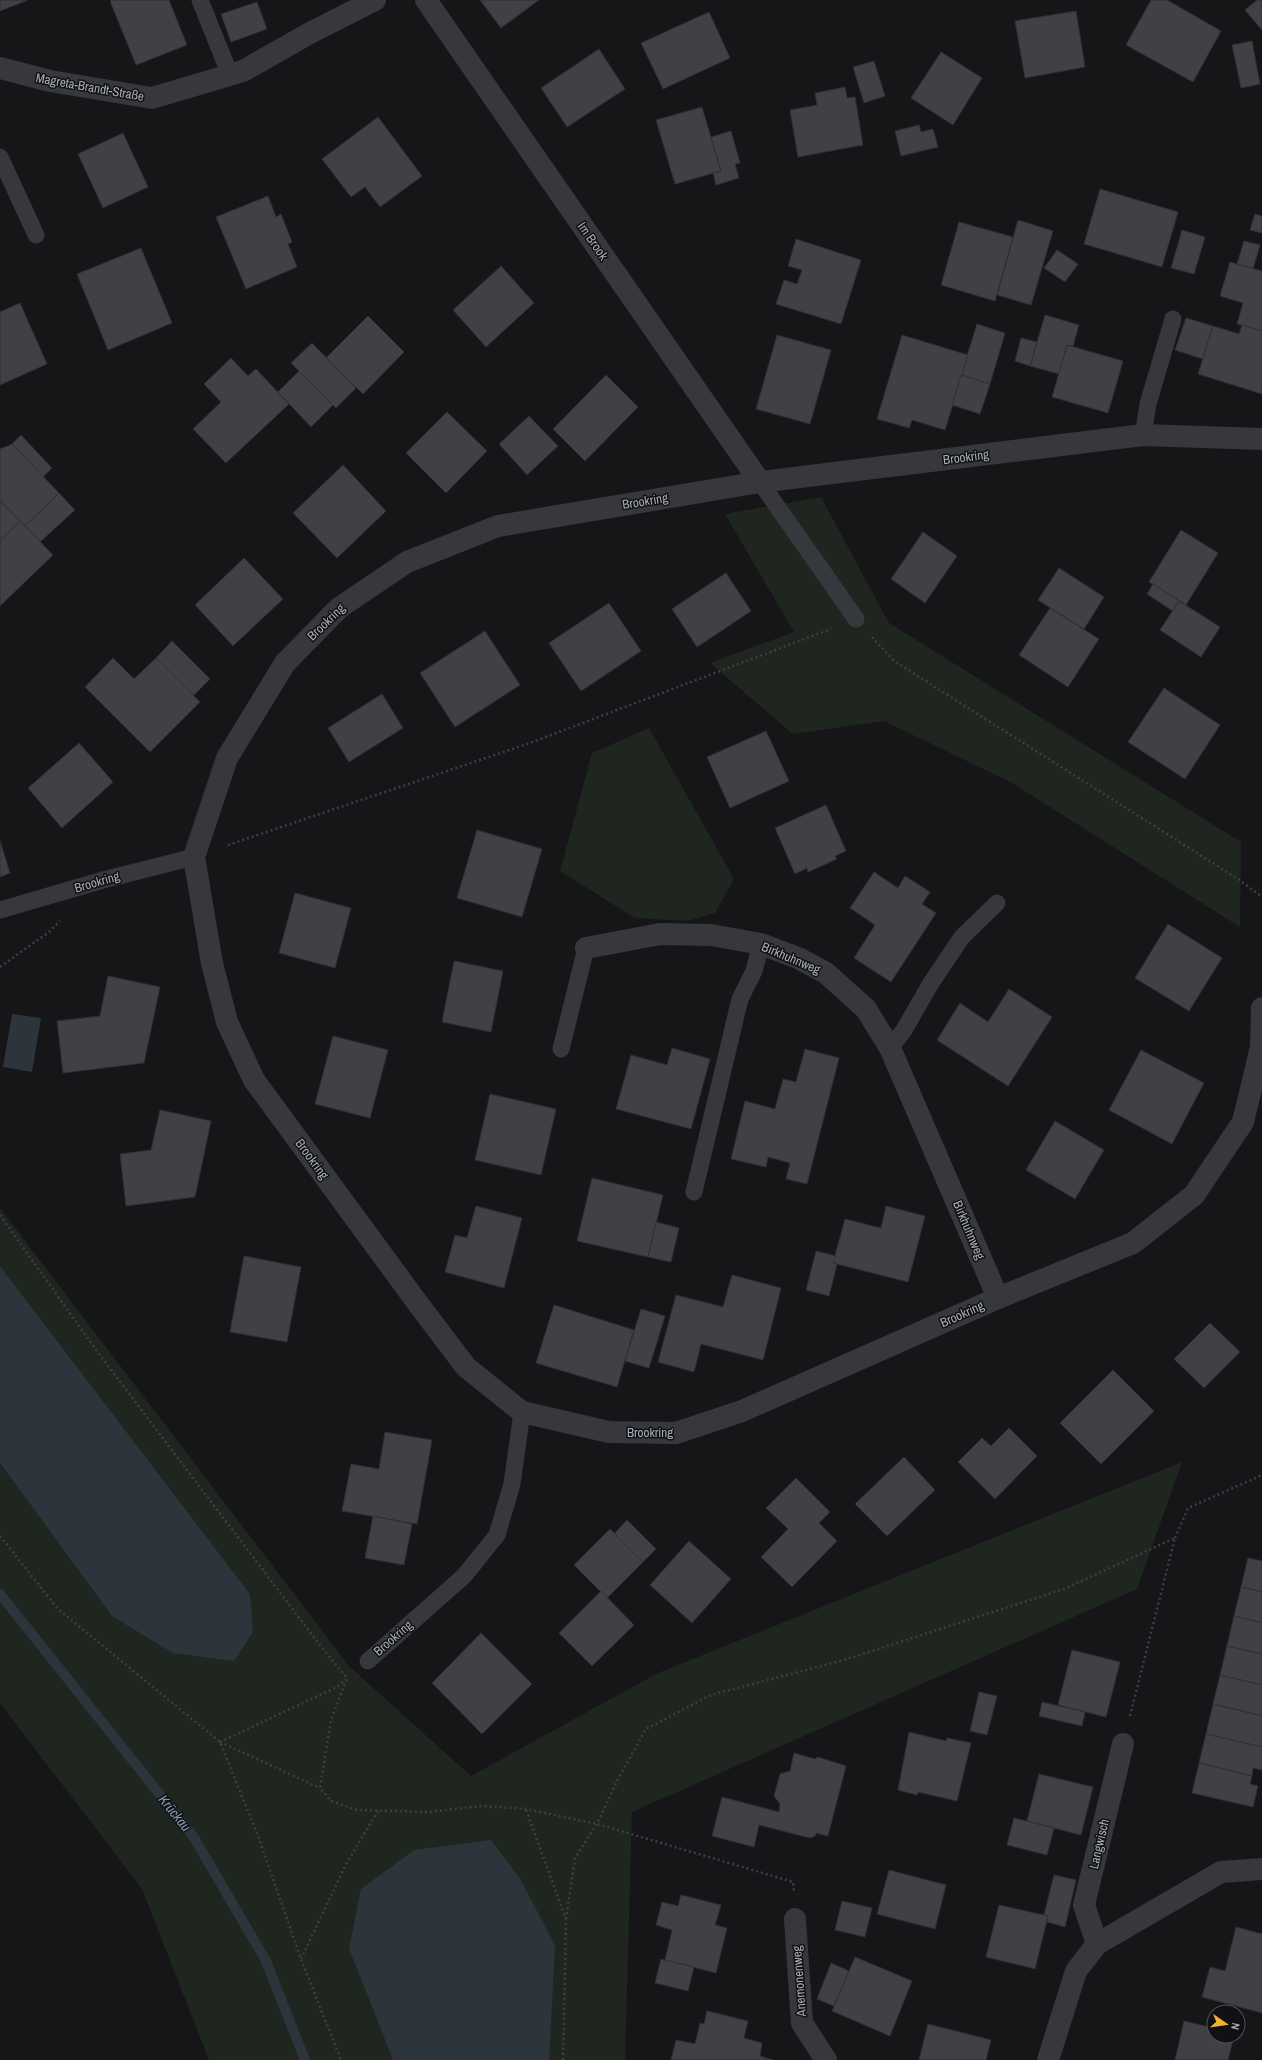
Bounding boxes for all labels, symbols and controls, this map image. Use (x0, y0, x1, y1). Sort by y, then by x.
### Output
street label: Magreta-Brandt-Straße (35, 69, 146, 105)
street label: Im Brook (574, 219, 613, 264)
street label: Brookring (942, 446, 990, 468)
street label: Brookring (621, 489, 669, 513)
street label: Brookring (303, 600, 349, 644)
street label: Brookring (72, 867, 122, 897)
street label: Birkhuhnweg (759, 938, 823, 978)
street label: Brookring (292, 1135, 333, 1183)
street label: Birkhuhnweg (949, 1198, 989, 1262)
street label: Brookring (937, 1297, 987, 1331)
street label: Brookring (627, 1424, 673, 1441)
street label: Brookring (370, 1616, 416, 1660)
water label: Krückau (155, 1791, 196, 1836)
street label: Langwisch (1085, 1817, 1113, 1871)
street label: Anemonenweg (788, 1945, 810, 2018)
north arrow (1206, 2004, 1246, 2044)
text: N (1228, 2022, 1243, 2031)

